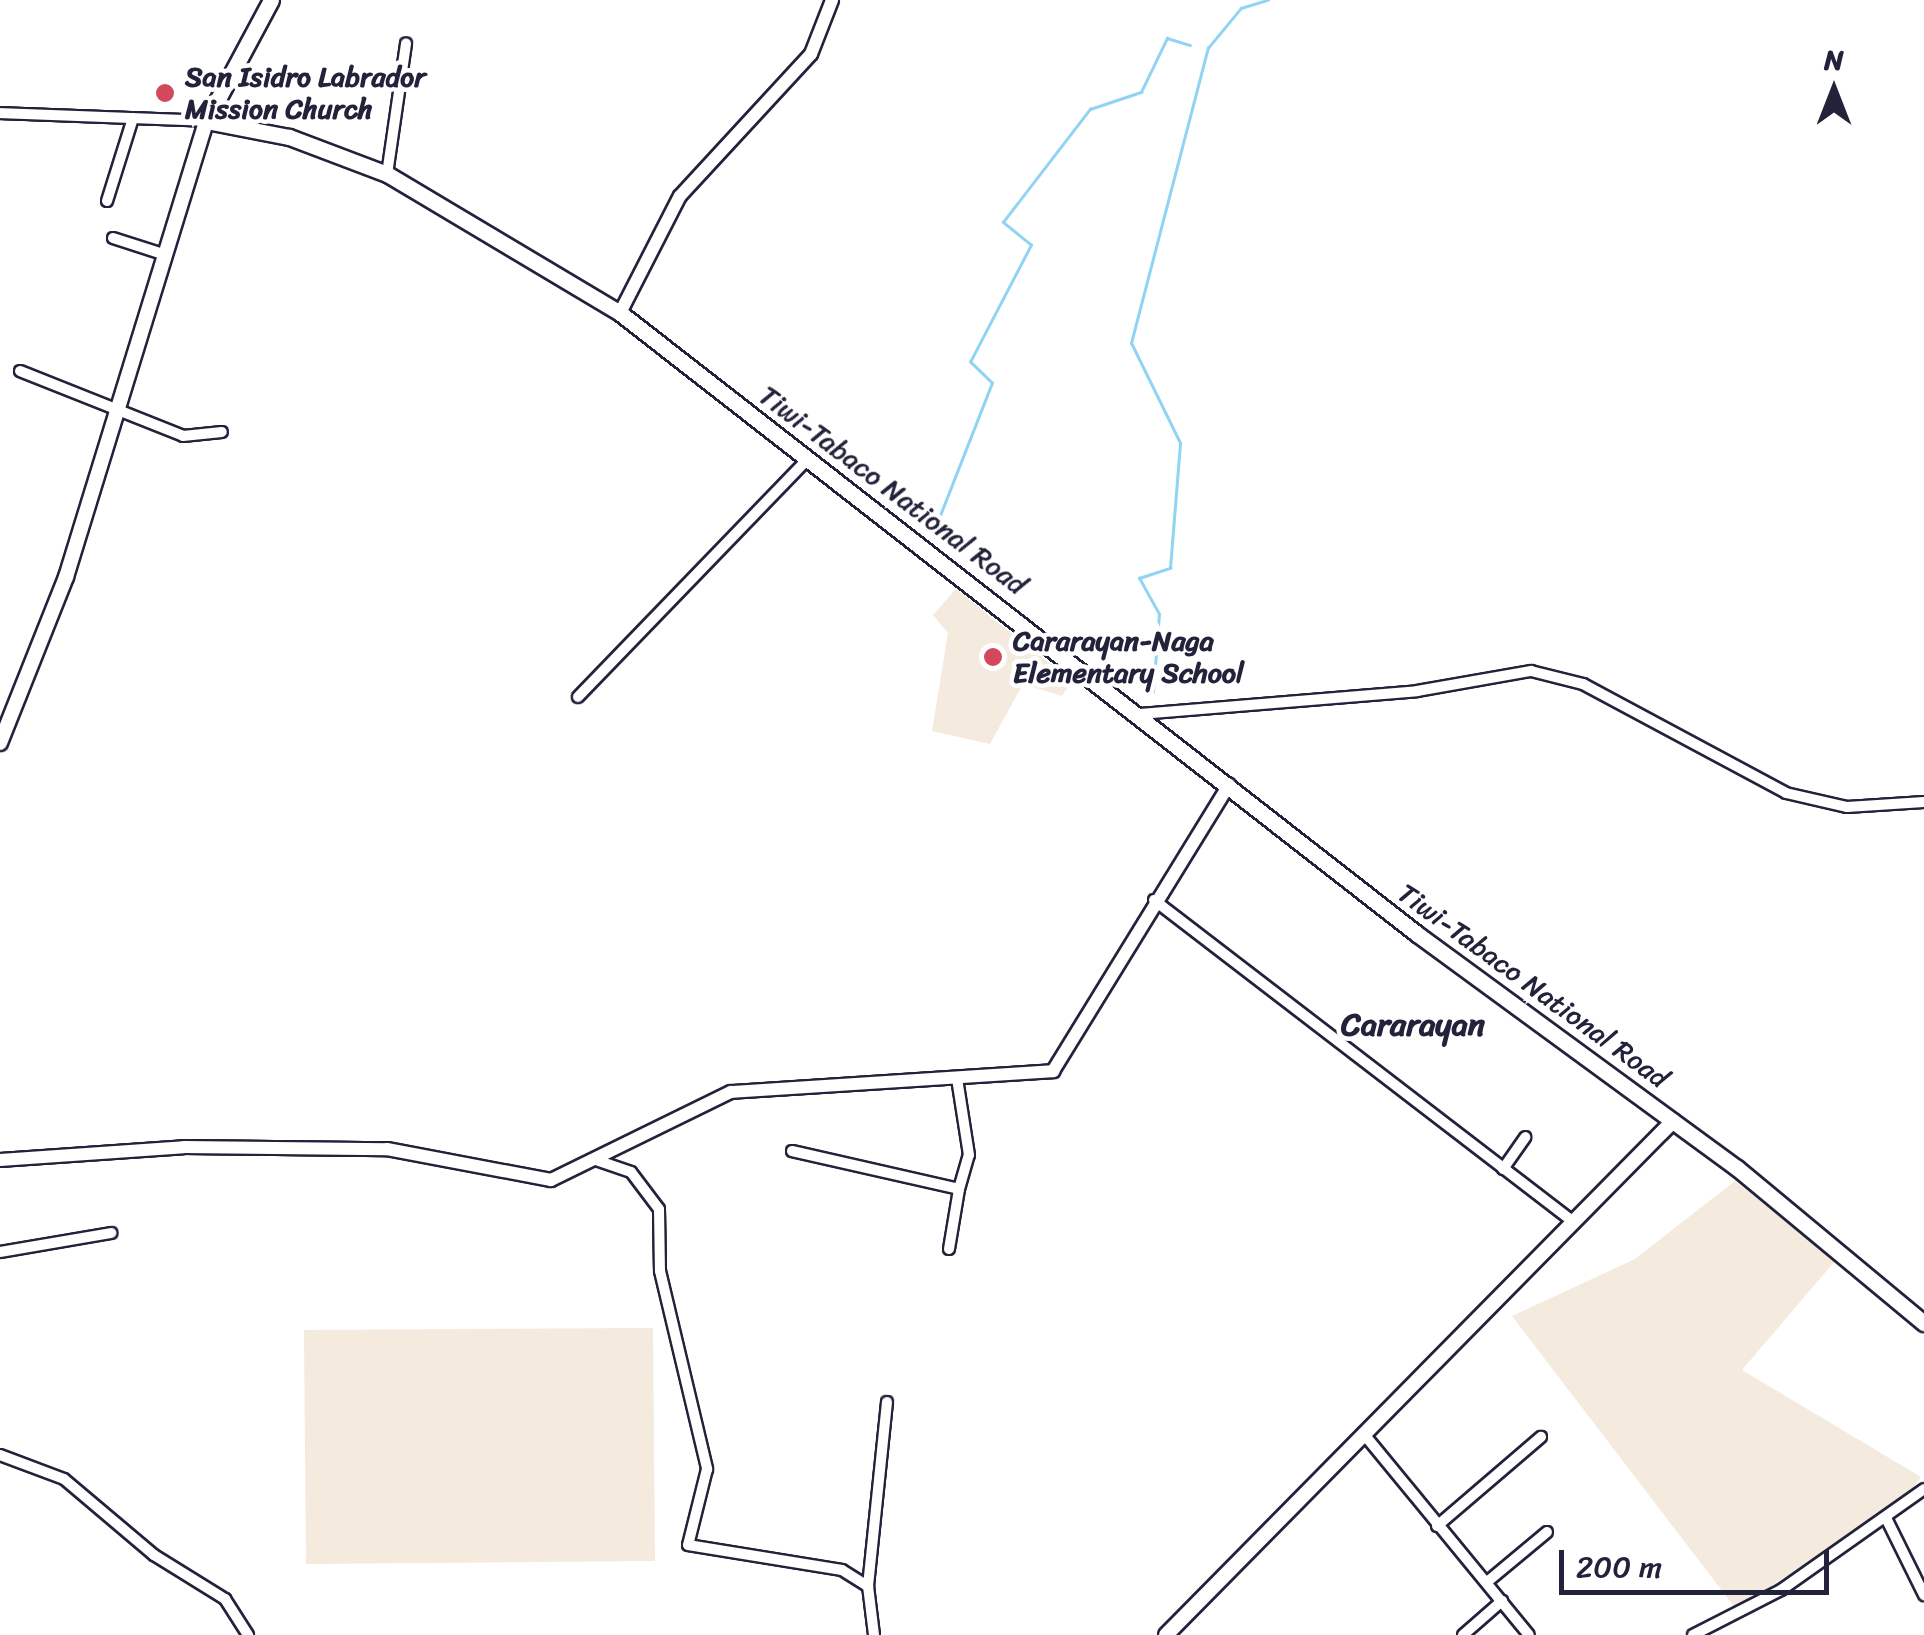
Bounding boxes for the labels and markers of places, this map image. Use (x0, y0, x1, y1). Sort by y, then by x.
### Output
place label: San Isidro Labrador Mission Church (185, 60, 426, 126)
marker: San Isidro Labrador Mission Church (154, 82, 176, 104)
place label: Cararayan-Naga Elementary School (1013, 624, 1244, 690)
marker: Cararayan-Naga Elementary School (982, 646, 1004, 668)

